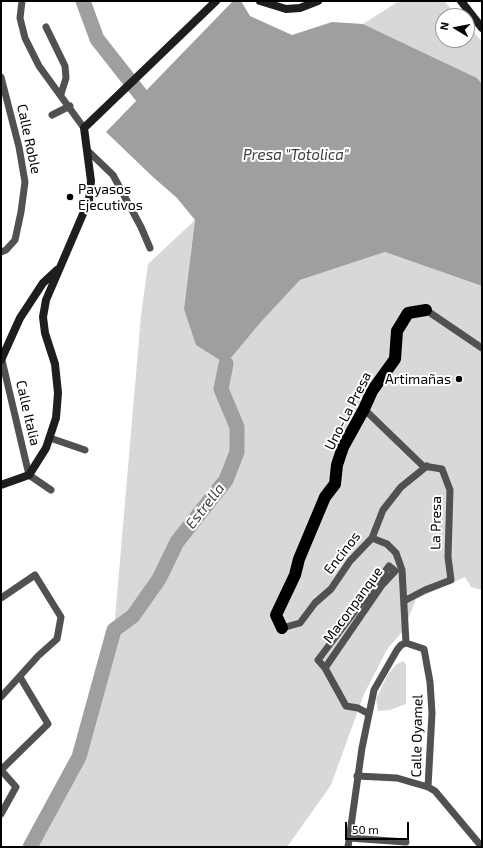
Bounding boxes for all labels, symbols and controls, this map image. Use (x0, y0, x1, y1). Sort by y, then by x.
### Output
north arrow (435, 8, 475, 48)
text: N (437, 21, 451, 31)
street label: Calle Roble (13, 103, 45, 175)
water label: Presa "Totolica" (243, 146, 349, 164)
place label: Payasos Ejecutivos (78, 181, 143, 214)
marker: Payasos Ejecutivos (65, 192, 75, 202)
street label: Uno-La Presa (321, 369, 375, 453)
place label: Artimañas (385, 371, 451, 387)
marker: Artimañas (454, 374, 464, 384)
street label: Calle Italia (12, 379, 44, 447)
water label: Estrella (182, 480, 228, 532)
street label: La Presa (427, 496, 445, 550)
street label: Encinos (320, 528, 364, 578)
street label: Maconpanque (320, 564, 386, 646)
street label: Calle Oyamel (408, 694, 426, 778)
scale bar (347, 814, 411, 840)
text: 50 m (352, 822, 379, 836)

